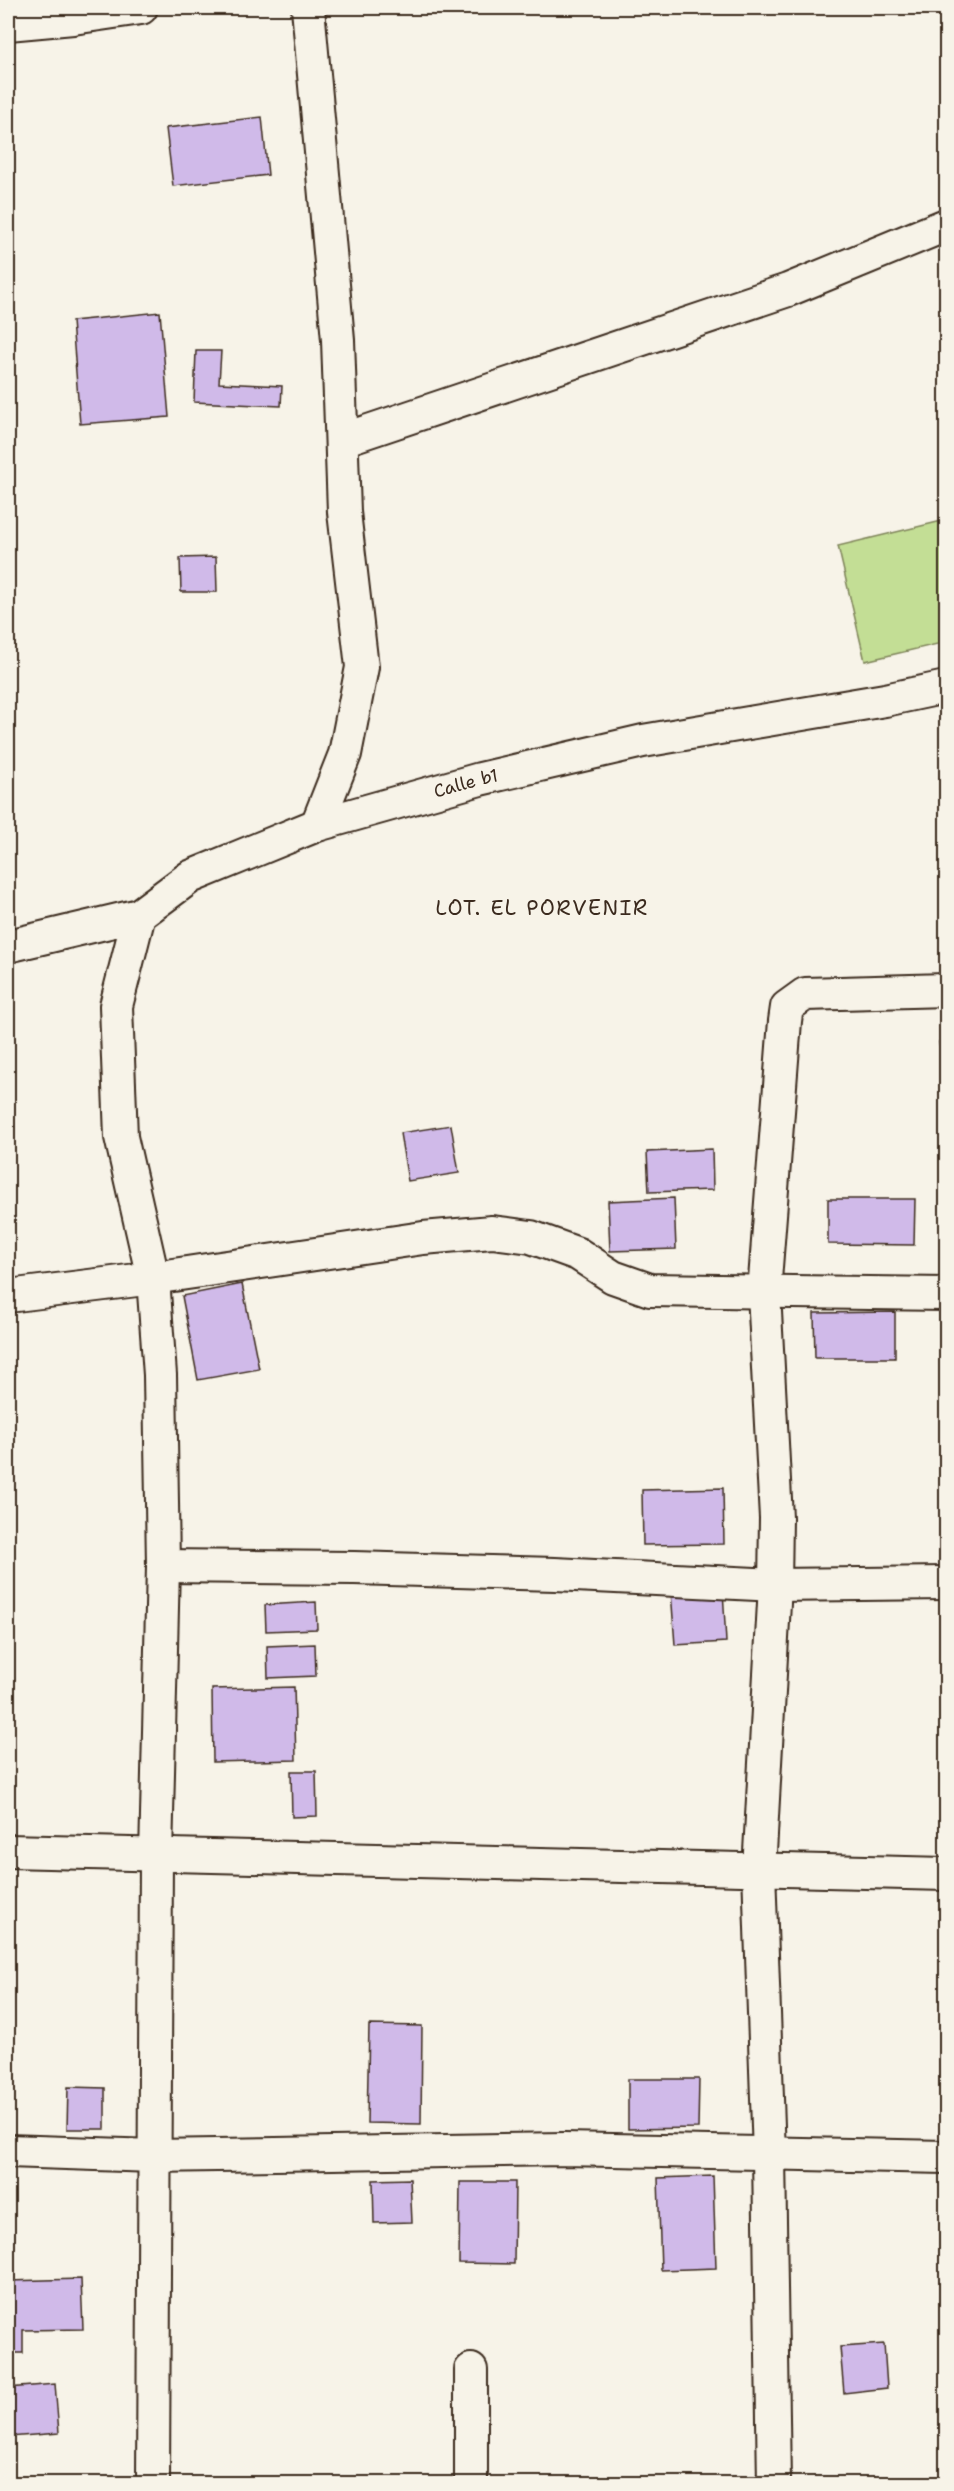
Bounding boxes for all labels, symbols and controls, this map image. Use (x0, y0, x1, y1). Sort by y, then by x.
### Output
street label: Calle b1 (431, 763, 500, 804)
district label: LOT. EL PORVENIR (435, 894, 649, 922)

